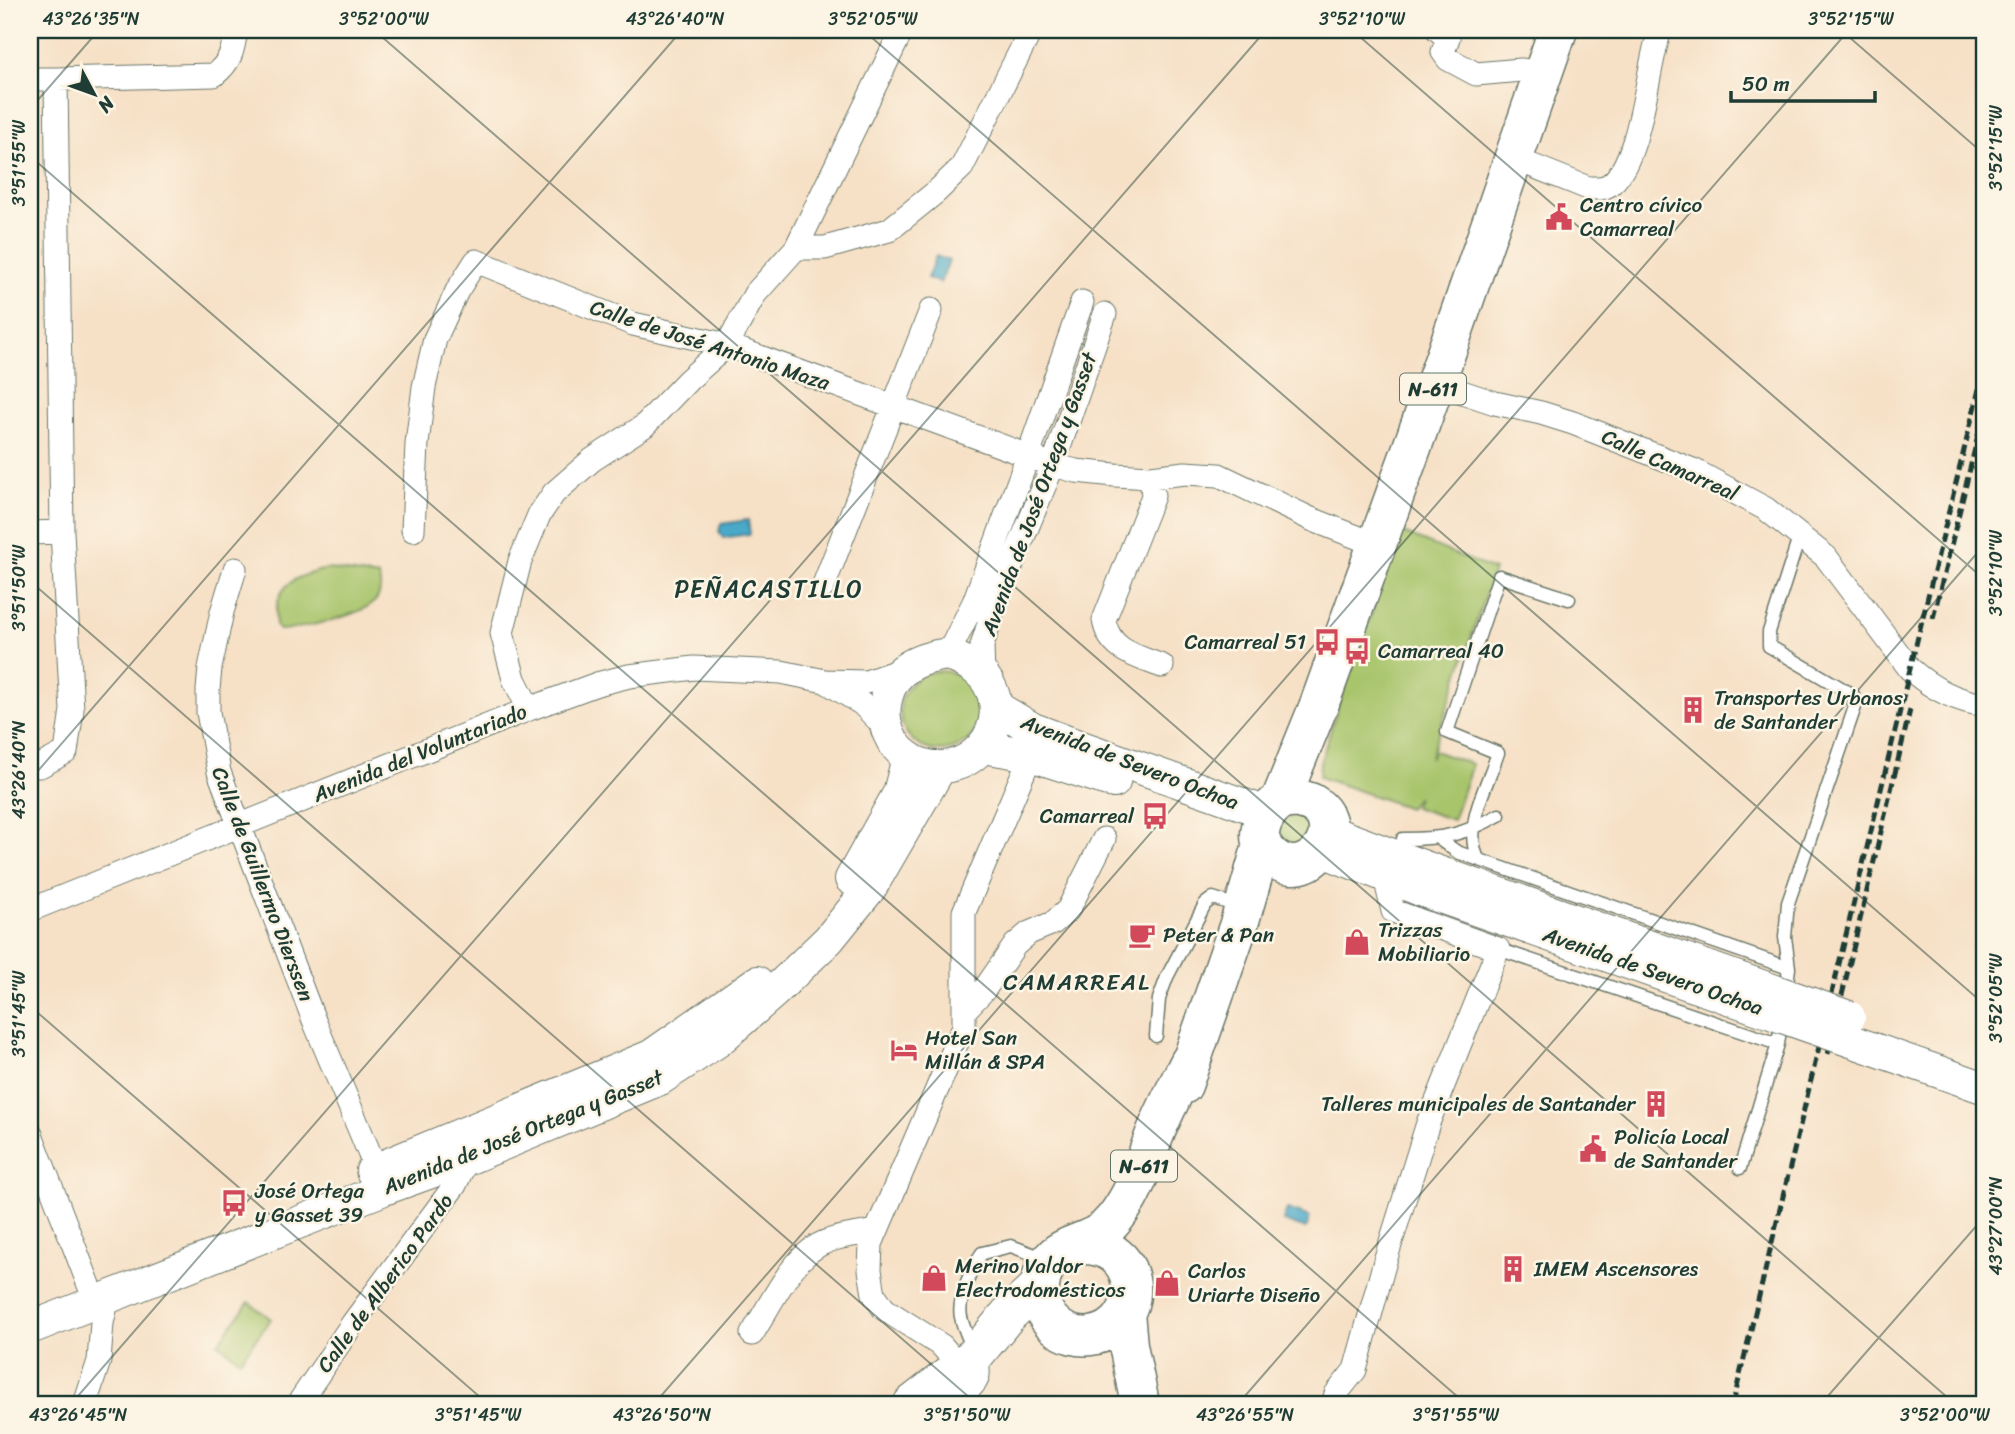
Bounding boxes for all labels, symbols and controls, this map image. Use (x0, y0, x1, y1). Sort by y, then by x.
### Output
text: 43°26'35"N (43, 3, 140, 35)
text: 3°52'00"W (339, 3, 430, 35)
text: 43°26'40"N (626, 3, 725, 35)
text: 3°52'05"W (828, 3, 919, 35)
text: 3°52'10"W (1319, 3, 1406, 35)
text: 3°52'15"W (1808, 3, 1895, 35)
north arrow (60, 60, 130, 130)
scale bar (1731, 60, 1875, 104)
text: 50 m (1742, 65, 1790, 103)
text: N (89, 88, 124, 121)
text: 3°52'15"W (1980, 104, 2012, 191)
text: 3°51'55"W (3, 119, 35, 206)
place label: Centro cívico Camarreal (1580, 186, 1702, 248)
public building icon: Centro cívico Camarreal (1544, 202, 1574, 232)
street label: Calle de José Antonio Maza (585, 288, 835, 402)
street label: Avenida de José Ortega y Gasset (970, 345, 1109, 642)
road number: N-611 (1400, 374, 1466, 404)
street label: Calle Camarreal (1595, 418, 1746, 513)
text: 3°52'10"W (1980, 529, 2012, 616)
text: 3°51'50"W (3, 544, 35, 631)
district label: PEÑACASTILLO (674, 568, 864, 610)
place label: Camarreal 51 (1185, 623, 1306, 661)
bus stop icon: Camarreal 51 (1312, 627, 1342, 657)
place label: Camarreal 40 (1378, 632, 1504, 670)
bus stop icon: Camarreal 40 (1342, 636, 1372, 666)
place label: Transportes Urbanos de Santander (1714, 679, 1903, 741)
street label: Avenida del Voluntariado (306, 693, 533, 814)
building icon: Transportes Urbanos de Santander (1678, 695, 1708, 725)
street label: Avenida de Severo Ochoa (1015, 703, 1245, 821)
text: 43°26'40"N (3, 720, 35, 819)
street label: Calle de Guillermo Dierssen (201, 761, 325, 1007)
place label: Camarreal (1040, 797, 1135, 835)
bus stop icon: Camarreal (1140, 801, 1170, 831)
place label: Trizzas Mobiliario (1378, 911, 1470, 973)
street label: Avenida de Severo Ochoa (1537, 915, 1769, 1027)
place label: Peter & Pan (1163, 916, 1274, 954)
cafe icon: Peter & Pan (1127, 920, 1157, 950)
shop icon: Trizzas Mobiliario (1342, 927, 1372, 957)
text: 3°52'05"W (1980, 952, 2012, 1043)
district label: CAMARREAL (1003, 962, 1151, 1003)
text: 3°51'45"W (3, 970, 35, 1057)
place label: Hotel San Millán & SPA (925, 1019, 1045, 1081)
hotel icon: Hotel San Millán & SPA (889, 1035, 919, 1065)
street label: Avenida de José Ortega y Gasset (376, 1058, 670, 1206)
place label: Talleres municipales de Santander (1321, 1085, 1636, 1123)
building icon: Talleres municipales de Santander (1641, 1089, 1671, 1119)
place label: Policía Local de Santander (1614, 1118, 1739, 1180)
public building icon: Policía Local de Santander (1578, 1134, 1608, 1164)
road number: N-611 (1111, 1150, 1177, 1182)
place label: José Ortega y Gasset 39 (254, 1172, 365, 1234)
text: 43°27'00"N (1980, 1176, 2012, 1275)
street label: Calle de Alberico Pardo (307, 1185, 464, 1381)
bus stop icon: José Ortega y Gasset 39 (219, 1188, 249, 1218)
place label: Merino Valdor Electrodomésticos (955, 1247, 1126, 1309)
place label: IMEM Ascensores (1533, 1250, 1699, 1288)
place label: Carlos Uriarte Diseño (1188, 1252, 1320, 1314)
building icon: IMEM Ascensores (1498, 1254, 1528, 1284)
shop icon: Merino Valdor Electrodomésticos (919, 1263, 949, 1293)
shop icon: Carlos Uriarte Diseño (1152, 1268, 1182, 1298)
text: 43°26'45"N (29, 1399, 128, 1431)
text: 3°51'45"W (435, 1399, 522, 1431)
text: 43°26'50"N (613, 1399, 712, 1431)
text: 3°51'50"W (924, 1399, 1011, 1431)
text: 43°26'55"N (1196, 1399, 1295, 1431)
text: 3°51'55"W (1413, 1399, 1500, 1431)
text: 3°52'00"W (1900, 1399, 1991, 1431)

